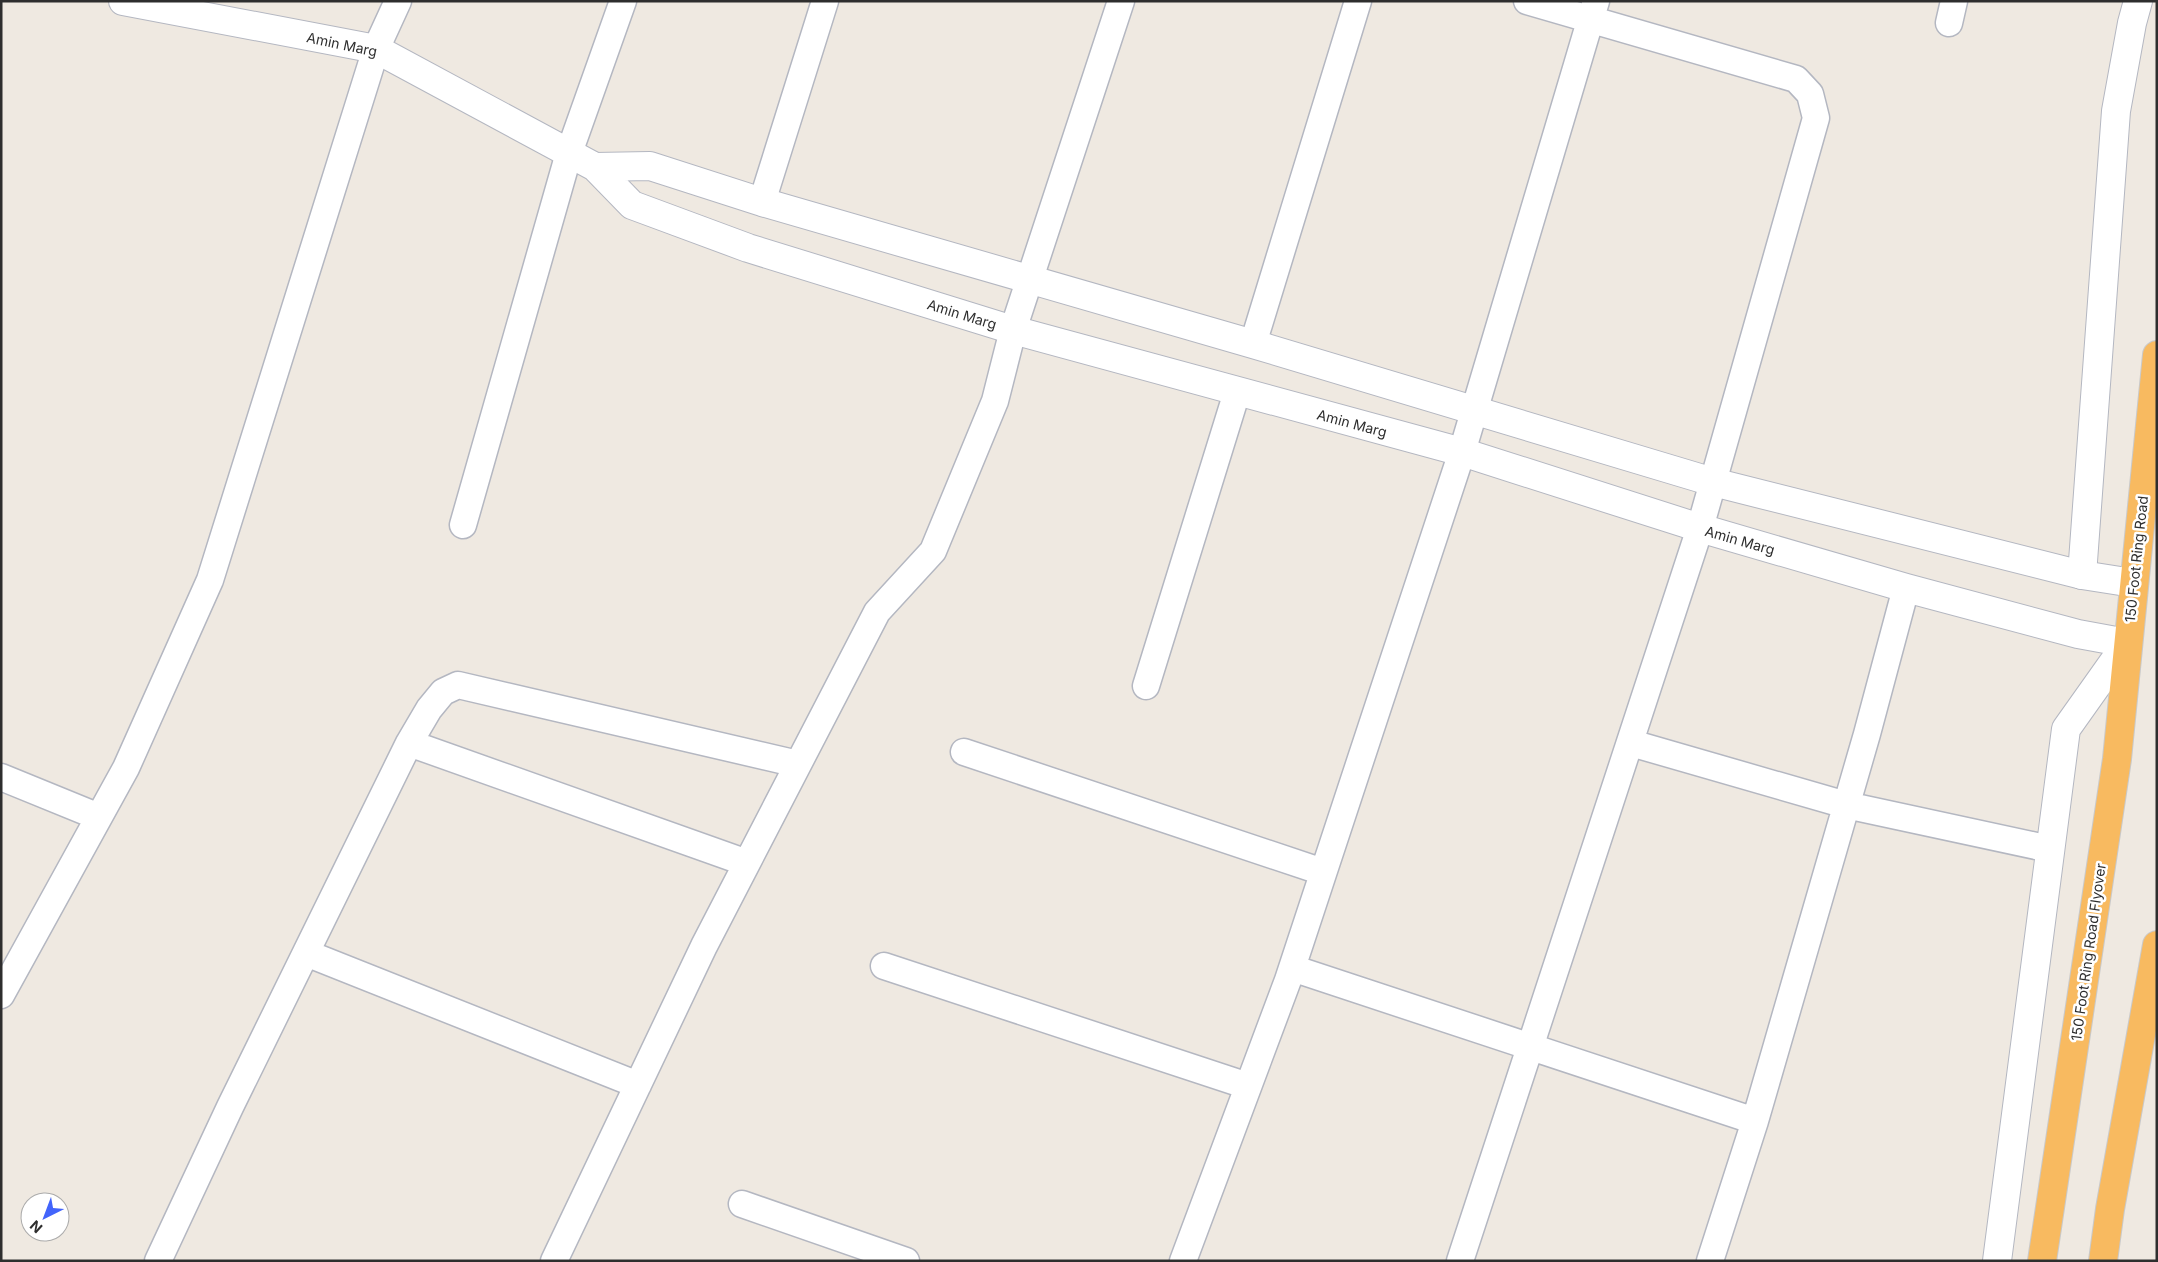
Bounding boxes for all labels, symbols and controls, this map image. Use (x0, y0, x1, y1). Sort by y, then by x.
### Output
street label: Amin Marg (305, 28, 379, 60)
street label: Amin Marg (925, 295, 999, 333)
street label: Amin Marg (1315, 406, 1389, 440)
street label: 150 Foot Ring Road (2121, 495, 2151, 623)
street label: Amin Marg (1703, 522, 1777, 558)
street label: 150 Foot Ring Road Flyover (2067, 862, 2109, 1042)
north arrow (20, 1192, 70, 1242)
text: N (26, 1217, 46, 1237)

